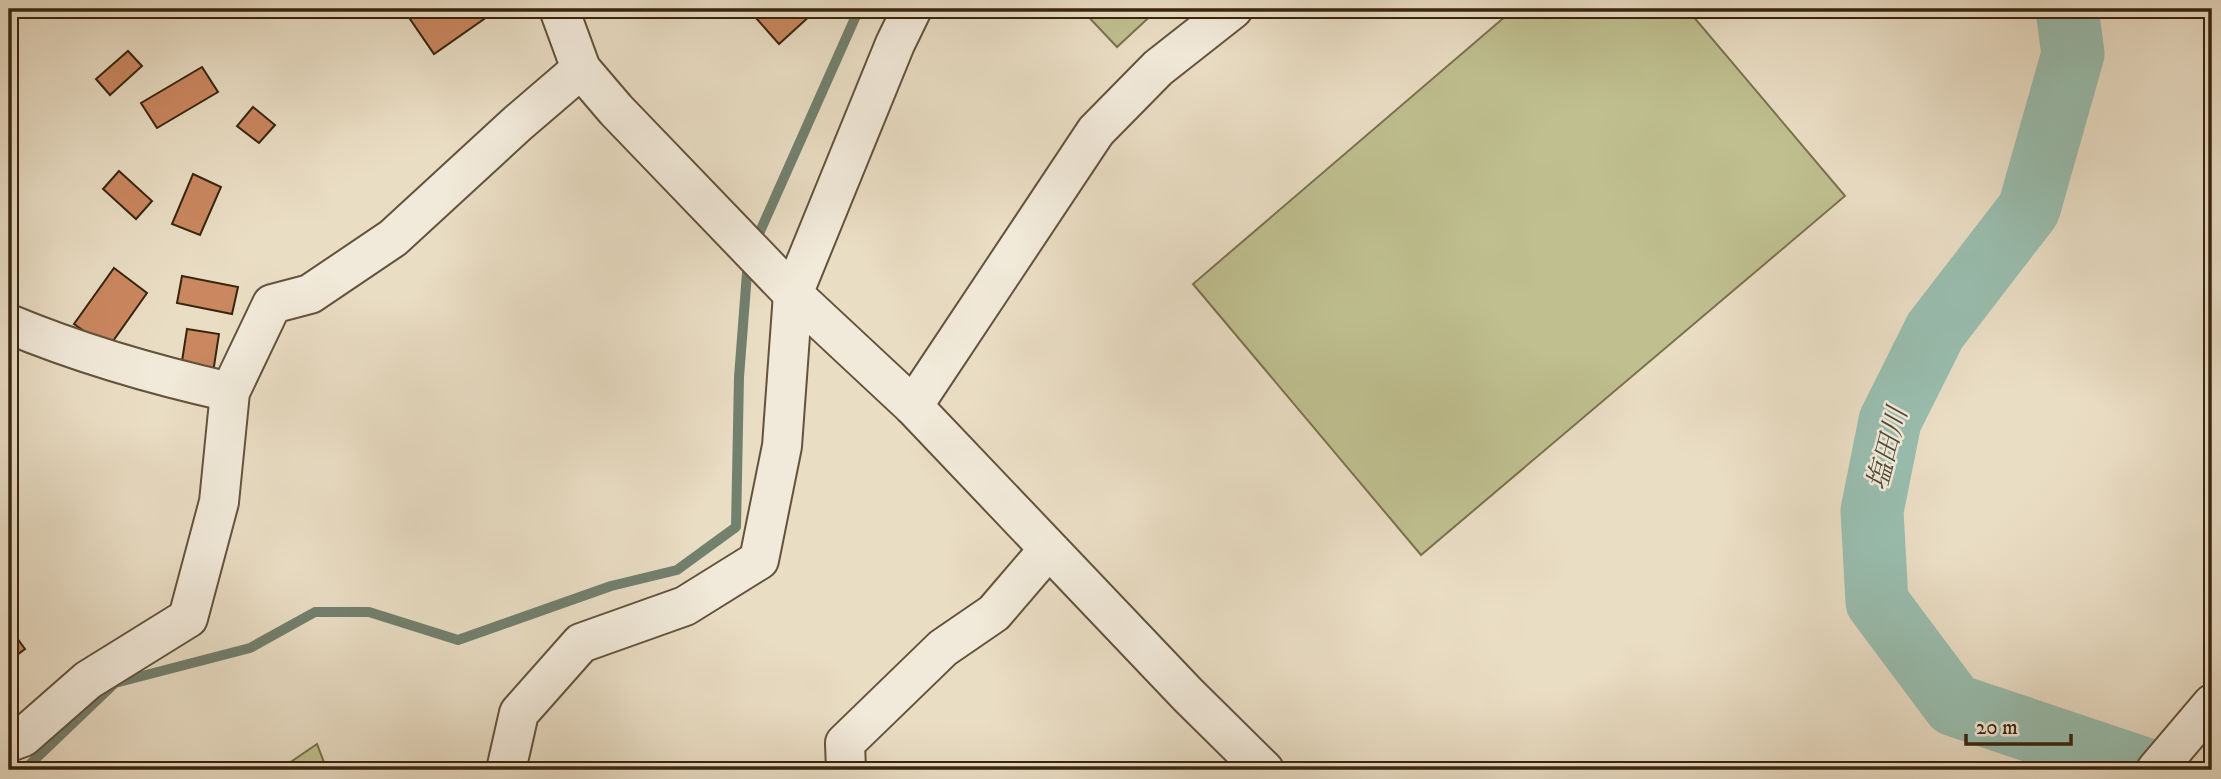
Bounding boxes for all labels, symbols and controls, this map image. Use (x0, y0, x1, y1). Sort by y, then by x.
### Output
water label: 塩田川 (1860, 401, 1917, 494)
scale bar (1966, 702, 2070, 746)
text: 20 m (1976, 715, 2018, 741)

